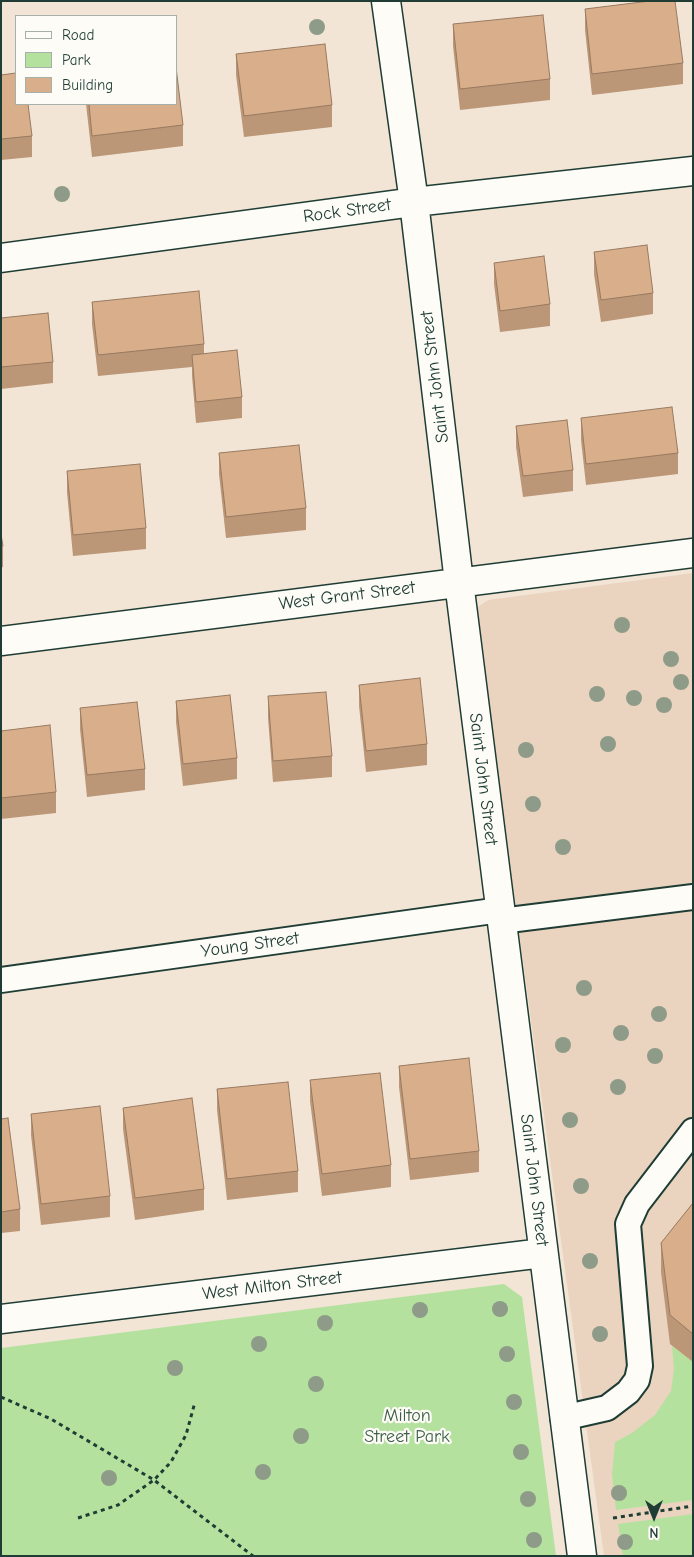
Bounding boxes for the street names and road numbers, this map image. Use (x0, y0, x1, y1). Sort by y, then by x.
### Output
street label: Rock Street (302, 194, 392, 228)
street label: Saint John Street (416, 310, 454, 444)
street label: West Grant Street (278, 577, 416, 615)
street label: Saint John Street (464, 712, 502, 846)
street label: Young Street (200, 927, 300, 963)
street label: Saint John Street (515, 1113, 553, 1247)
street label: West Milton Street (201, 1267, 343, 1305)

